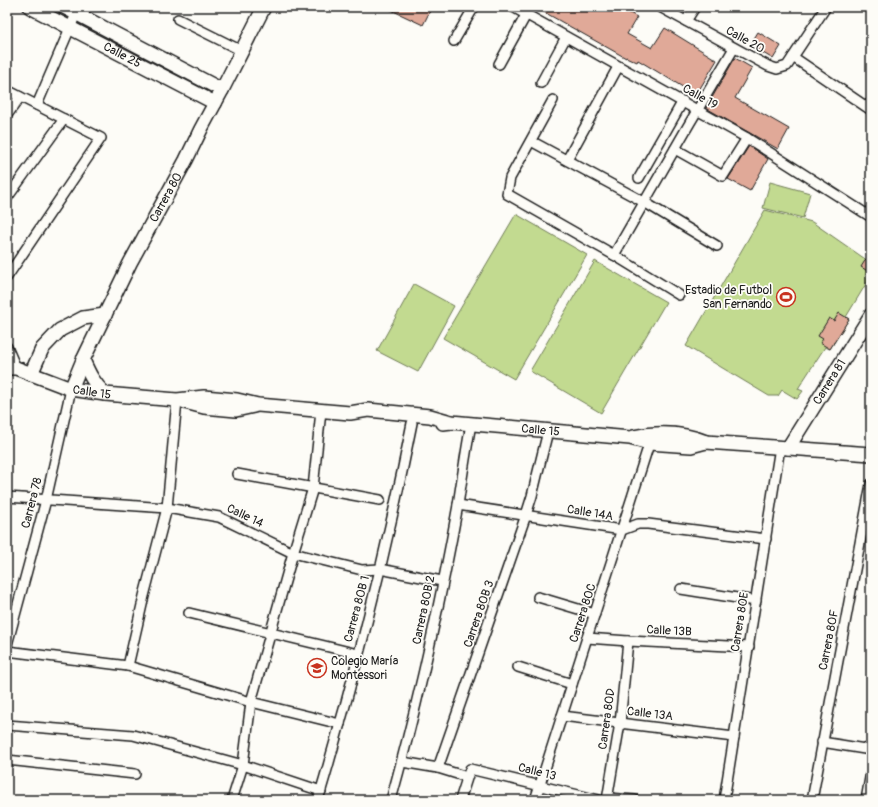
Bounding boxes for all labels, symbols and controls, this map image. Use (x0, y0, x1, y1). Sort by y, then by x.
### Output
street label: Calle 20 (723, 23, 767, 57)
street label: Calle 25 (101, 39, 144, 71)
street label: Calle 19 (680, 81, 720, 113)
street label: Carrera 80 (146, 170, 185, 225)
place label: Estadio de Futbol San Fernando (685, 283, 773, 312)
sports icon: Estadio de Futbol San Fernando (775, 286, 797, 308)
street label: Carrera 81 (810, 356, 849, 407)
street label: Calle 15 (72, 382, 112, 402)
street label: Calle 15 (521, 421, 560, 439)
street label: Carrera 78 (18, 476, 46, 530)
street label: Calle 14 (224, 501, 266, 531)
street label: Calle 14A (566, 502, 614, 524)
street label: Carrera 80B 1 (341, 574, 373, 644)
street label: Carrera 80B 2 (409, 574, 439, 646)
street label: Carrera 80B 3 (461, 578, 498, 650)
street label: Carrera 80C (566, 582, 600, 644)
street label: Carrera 80E (728, 591, 752, 653)
street label: Carrera 80F (816, 609, 842, 671)
street label: Calle 13B (646, 622, 692, 640)
place label: Colegio María Montessori (331, 654, 399, 683)
school or university icon: Colegio María Montessori (306, 657, 328, 679)
street label: Carrera 80D (595, 687, 619, 750)
street label: Calle 13A (626, 704, 674, 724)
street label: Calle 13 (516, 760, 558, 784)

